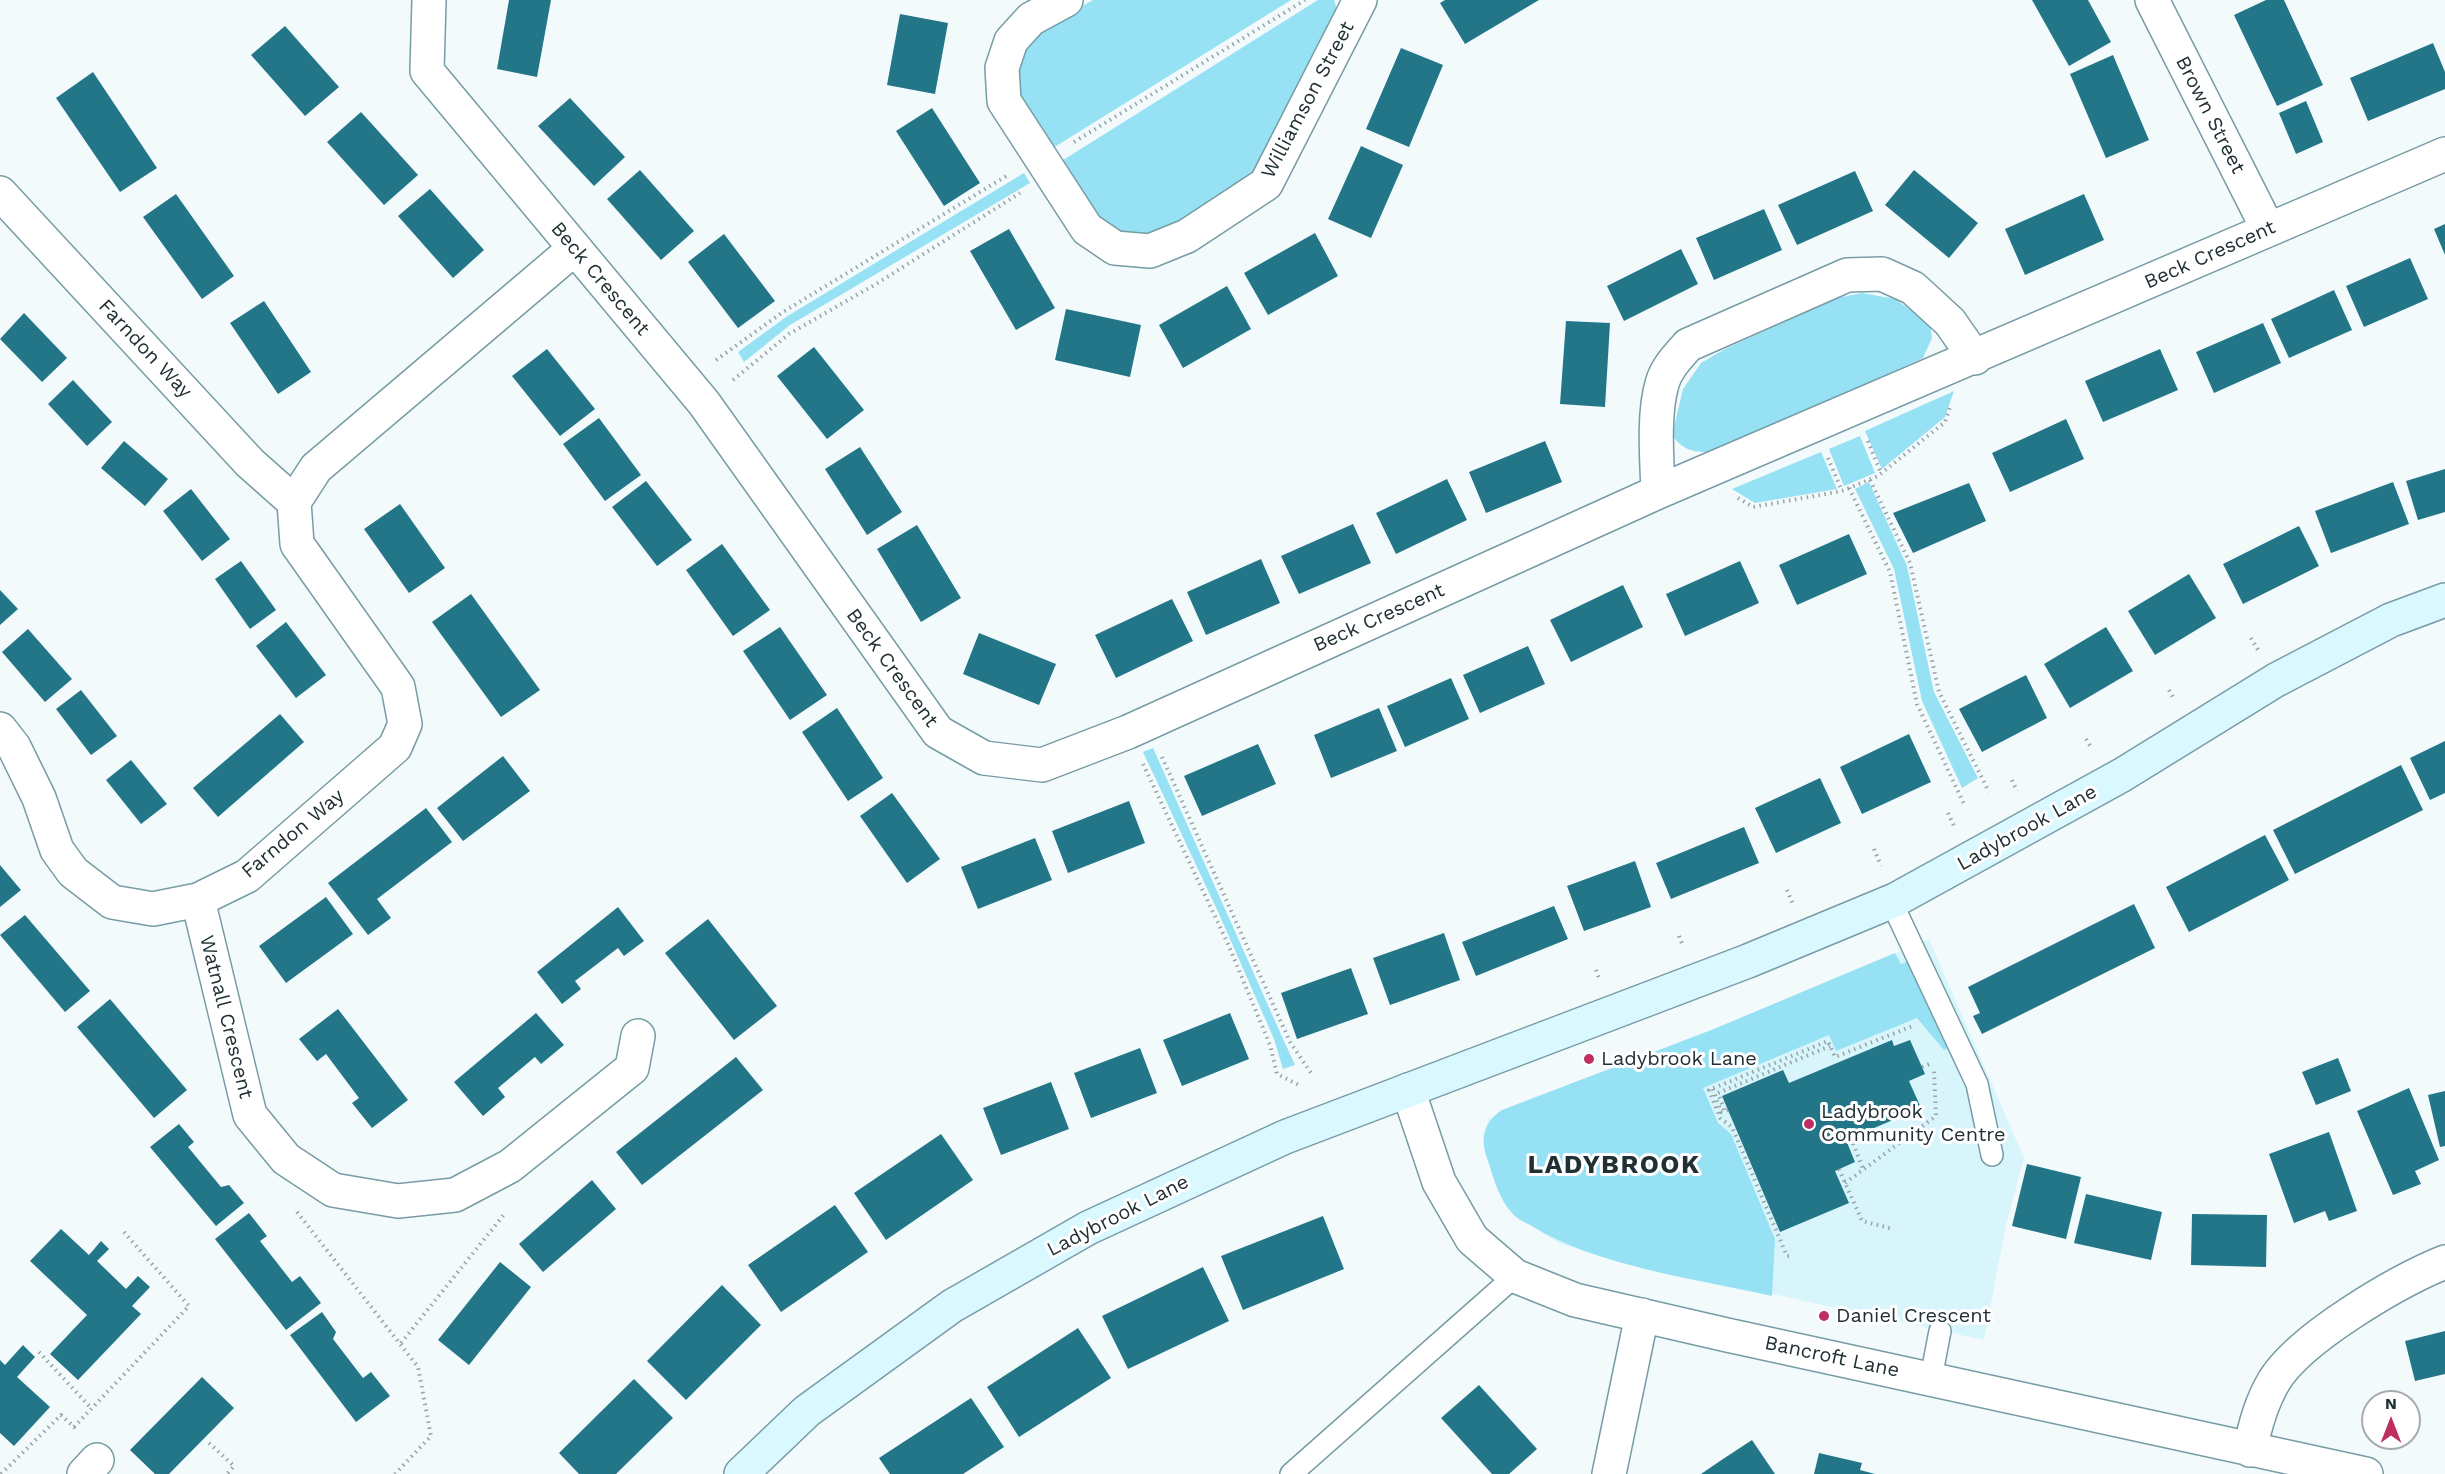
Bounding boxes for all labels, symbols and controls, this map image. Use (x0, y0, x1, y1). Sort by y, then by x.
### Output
street label: Williamson Street (1256, 17, 1360, 183)
street label: Brown Street (2170, 52, 2250, 178)
street label: Beck Crescent (2141, 215, 2279, 295)
street label: Beck Crescent (546, 217, 654, 341)
street label: Farndon Way (93, 295, 197, 403)
street label: Beck Crescent (1310, 578, 1448, 658)
street label: Beck Crescent (841, 604, 943, 732)
street label: Ladybrook Lane (1953, 780, 2101, 876)
street label: Farndon Way (237, 784, 349, 884)
street label: Watnall Crescent (194, 933, 258, 1101)
place label: Ladybrook Lane (1601, 1047, 1757, 1071)
marker: Ladybrook Lane (1582, 1052, 1596, 1066)
place label: Ladybrook Community Centre (1821, 1100, 2006, 1147)
marker: Ladybrook Community Centre (1802, 1117, 1816, 1131)
district label: LADYBROOK (1528, 1149, 1700, 1181)
street label: Ladybrook Lane (1043, 1170, 1193, 1262)
place label: Daniel Crescent (1836, 1304, 1991, 1328)
marker: Daniel Crescent (1817, 1309, 1831, 1323)
street label: Bancroft Lane (1763, 1331, 1901, 1383)
north arrow (2361, 1390, 2421, 1450)
text: N (2385, 1394, 2397, 1413)

